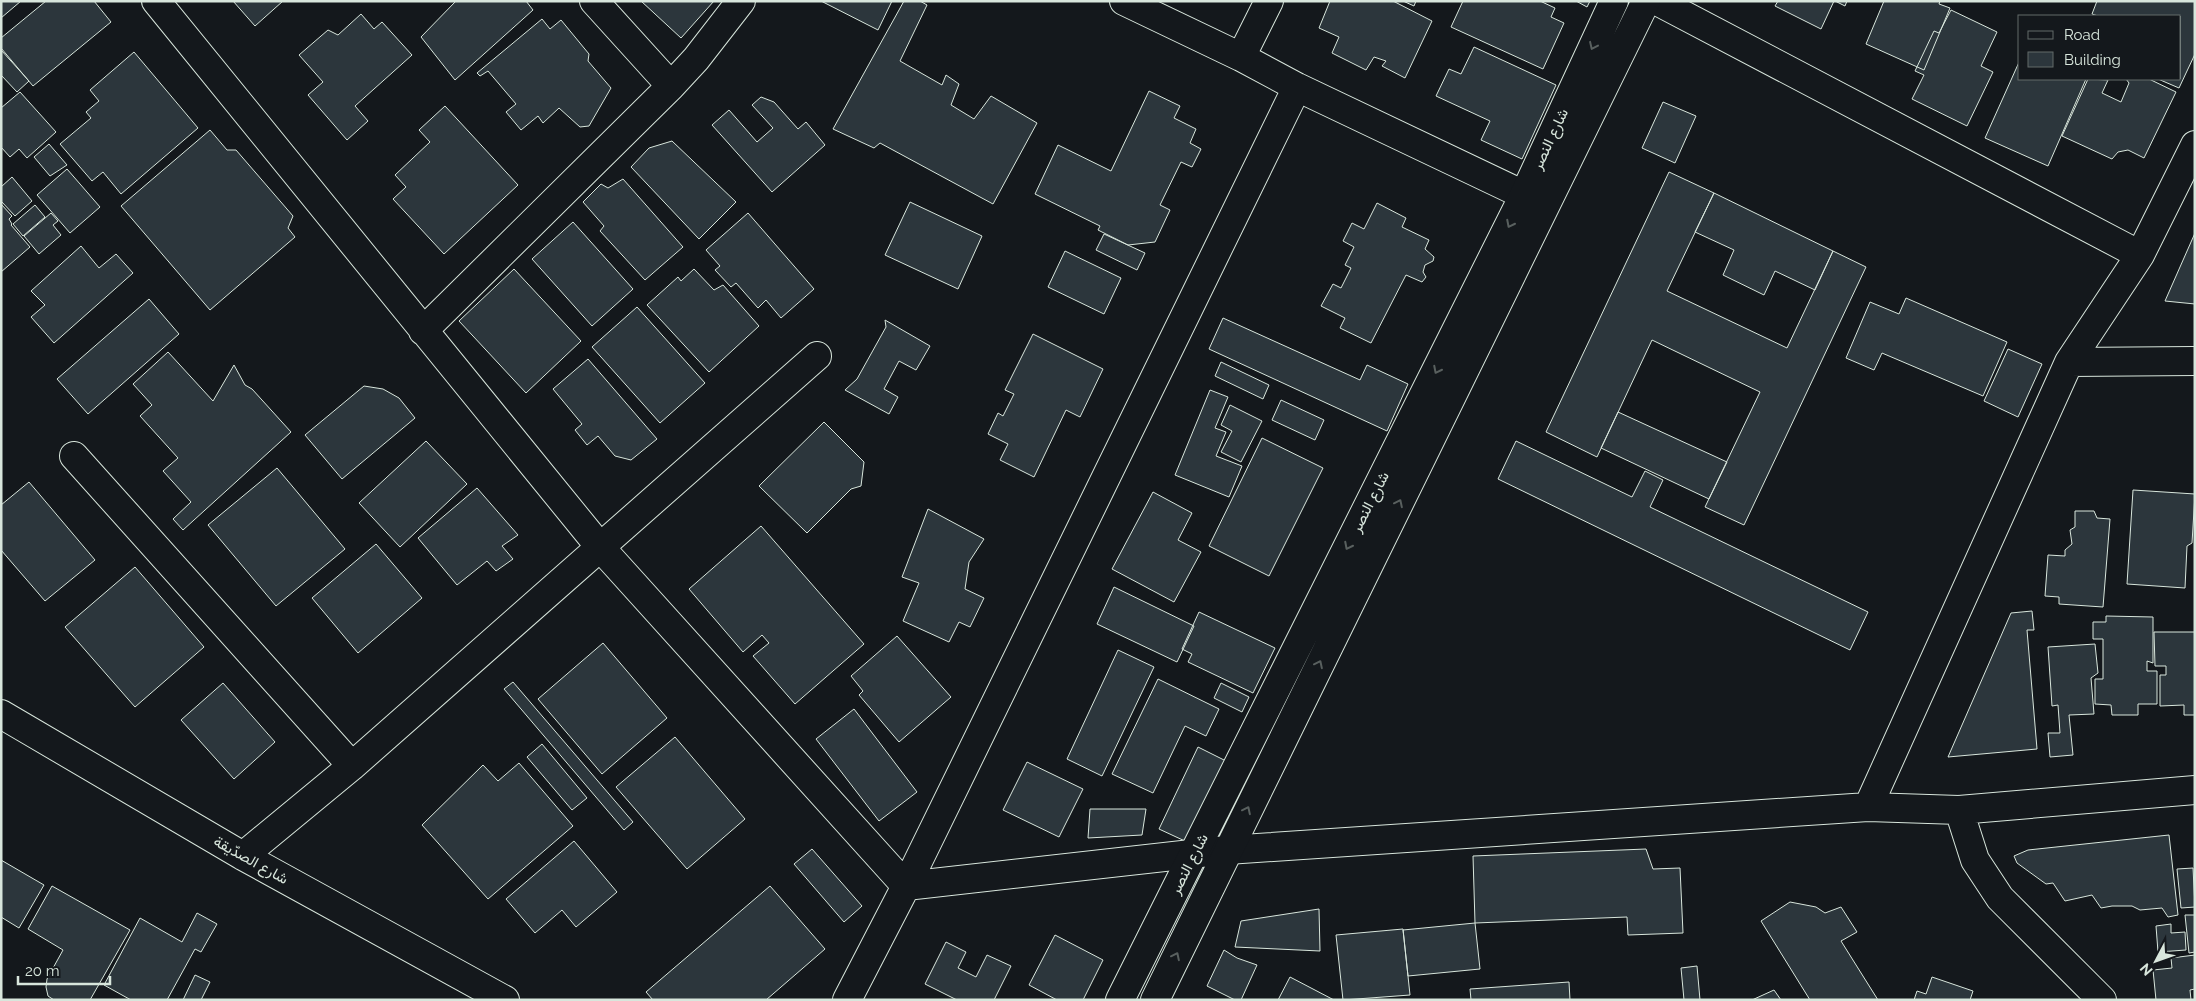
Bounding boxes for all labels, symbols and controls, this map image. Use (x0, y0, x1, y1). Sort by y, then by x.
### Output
legend (2018, 15, 2181, 80)
text: Road (2064, 26, 2100, 44)
one-way arrow (1590, 40, 1600, 49)
text: Building (2064, 51, 2121, 69)
street label: شارع النصر (1528, 105, 1574, 174)
one-way arrow (1506, 219, 1516, 228)
one-way arrow (1433, 364, 1443, 373)
street label: شارع النصر (1347, 469, 1395, 537)
one-way arrow (1393, 499, 1403, 508)
one-way arrow (1344, 541, 1354, 550)
one-way arrow (1313, 660, 1323, 669)
one-way arrow (1241, 806, 1251, 815)
street label: شارع النصر (1166, 831, 1214, 899)
street label: شارع الصدّيقة (210, 832, 292, 890)
north arrow (2131, 936, 2181, 986)
one-way arrow (1170, 952, 1180, 961)
scale bar (18, 954, 110, 986)
text: N (2137, 960, 2156, 979)
text: 20 m (25, 962, 60, 980)

